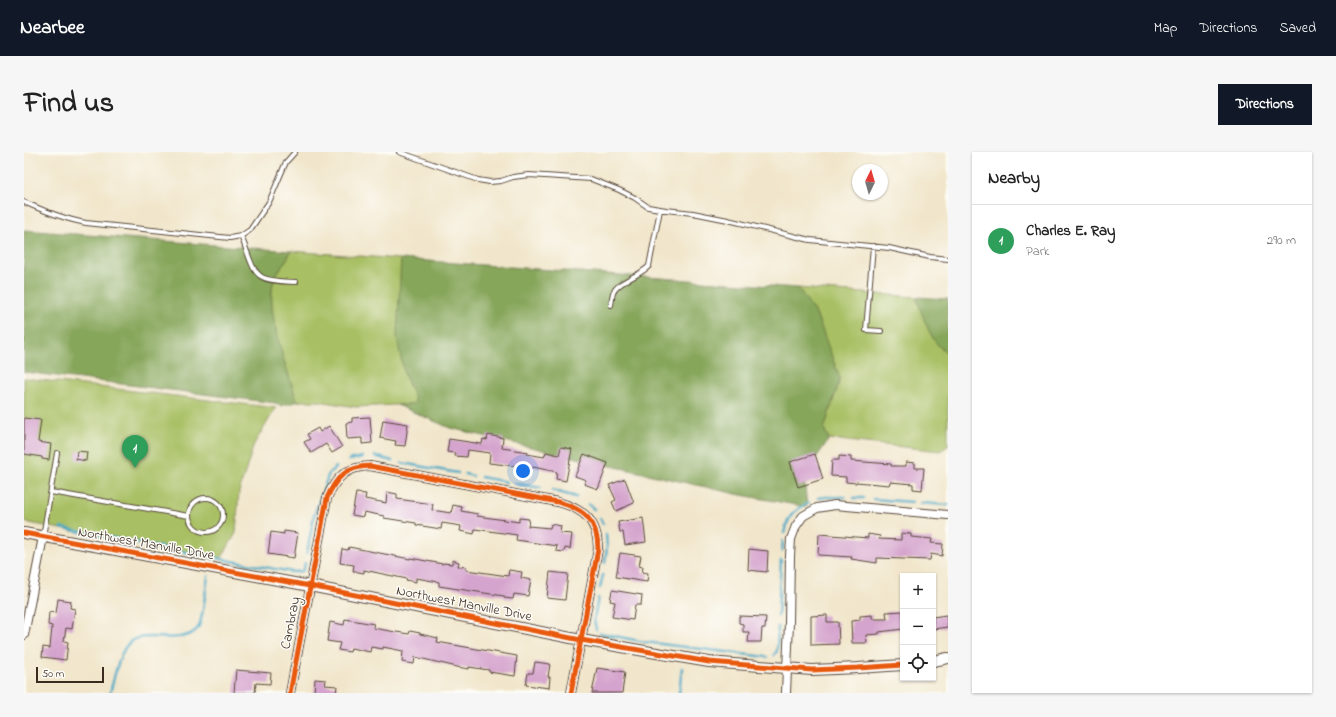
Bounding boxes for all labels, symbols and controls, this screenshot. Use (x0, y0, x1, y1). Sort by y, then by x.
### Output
text: Nearbee (20, 15, 85, 42)
text: Map (1154, 18, 1177, 39)
text: Directions (1199, 18, 1257, 39)
text: Saved (1279, 18, 1316, 39)
text: Find us (24, 84, 114, 125)
button: Directions (1218, 84, 1312, 125)
north arrow (852, 164, 888, 200)
text: Nearby (988, 166, 1040, 191)
text: Charles E. Ray (1026, 220, 1115, 242)
text: 1 (999, 231, 1003, 250)
text: 290 m (1267, 231, 1296, 250)
text: Park (1026, 242, 1050, 261)
pin: 1 (122, 435, 148, 468)
your location (513, 461, 533, 481)
street label: Northwest Manville Drive (76, 522, 216, 566)
map controls (900, 573, 936, 681)
button: + (900, 573, 936, 609)
street label: Northwest Manville Drive (394, 581, 534, 628)
street label: Cambray (276, 595, 307, 651)
button: − (900, 609, 936, 645)
button: locate (900, 645, 936, 681)
scale bar (36, 665, 104, 684)
text: 50 m (42, 666, 64, 682)

